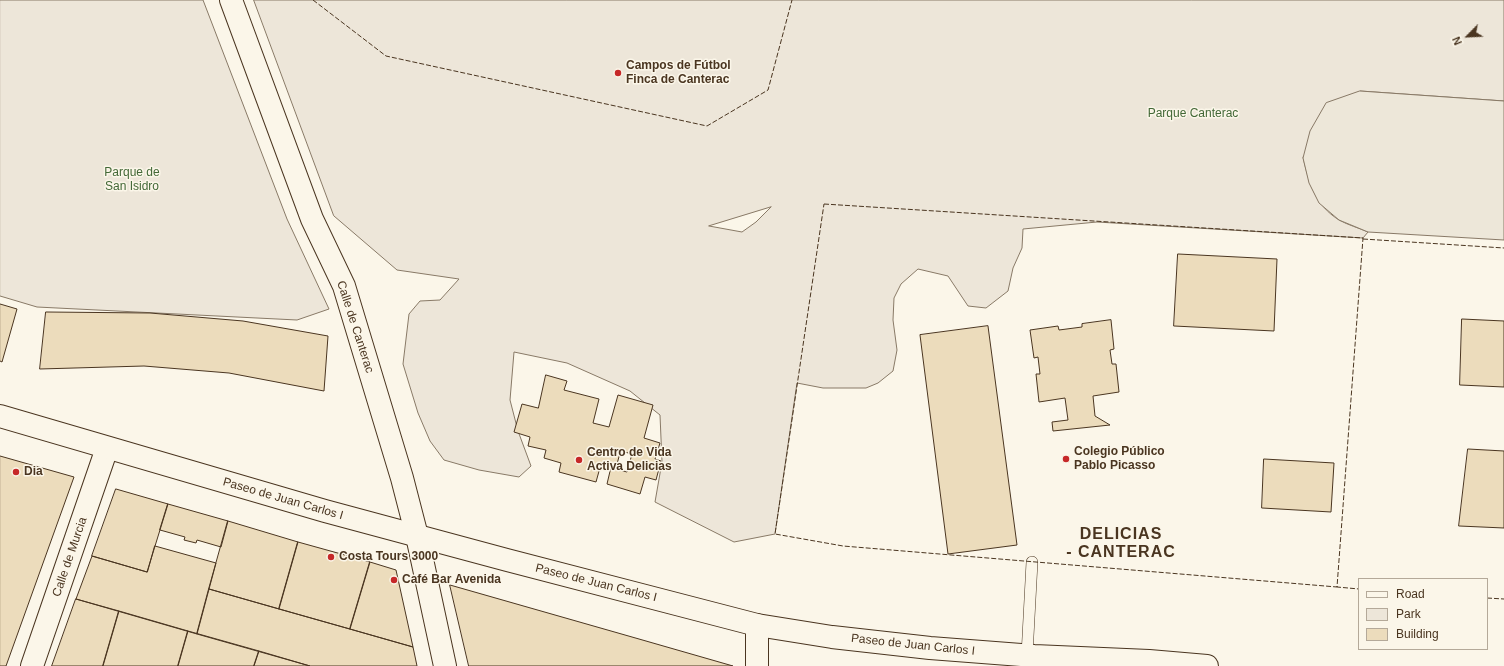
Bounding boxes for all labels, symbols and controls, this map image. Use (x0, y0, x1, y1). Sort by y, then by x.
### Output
north arrow (1448, 16, 1488, 56)
text: N (1450, 35, 1464, 47)
place label: Campos de Fútbol Finca de Canterac (626, 59, 731, 87)
marker: Campos de Fútbol Finca de Canterac (613, 68, 623, 78)
park label: Parque Canterac (1148, 107, 1238, 121)
park label: Parque de San Isidro (104, 166, 160, 194)
street label: Calle de Canterac (333, 279, 377, 375)
place label: Colegio Público Pablo Picasso (1074, 445, 1165, 473)
place label: Centro de Vida Activa Delicias (587, 446, 672, 474)
marker: Colegio Público Pablo Picasso (1061, 454, 1071, 464)
marker: Centro de Vida Activa Delicias (574, 455, 584, 465)
place label: Dia (24, 465, 43, 479)
marker: Dia (11, 467, 21, 477)
street label: Paseo de Juan Carlos I (221, 475, 345, 523)
street label: Calle de Murcia (50, 515, 90, 599)
district label: DELICIAS - CANTERAC (1066, 525, 1176, 563)
place label: Costa Tours 3000 (339, 550, 438, 564)
marker: Costa Tours 3000 (326, 552, 336, 562)
street label: Paseo de Juan Carlos I (534, 561, 658, 605)
place label: Café Bar Avenida (402, 573, 501, 587)
marker: Café Bar Avenida (389, 575, 399, 585)
legend (1358, 578, 1488, 650)
text: Road (1396, 587, 1425, 601)
text: Park (1396, 607, 1421, 621)
text: Building (1396, 627, 1439, 641)
street label: Paseo de Juan Carlos I (850, 631, 976, 659)

